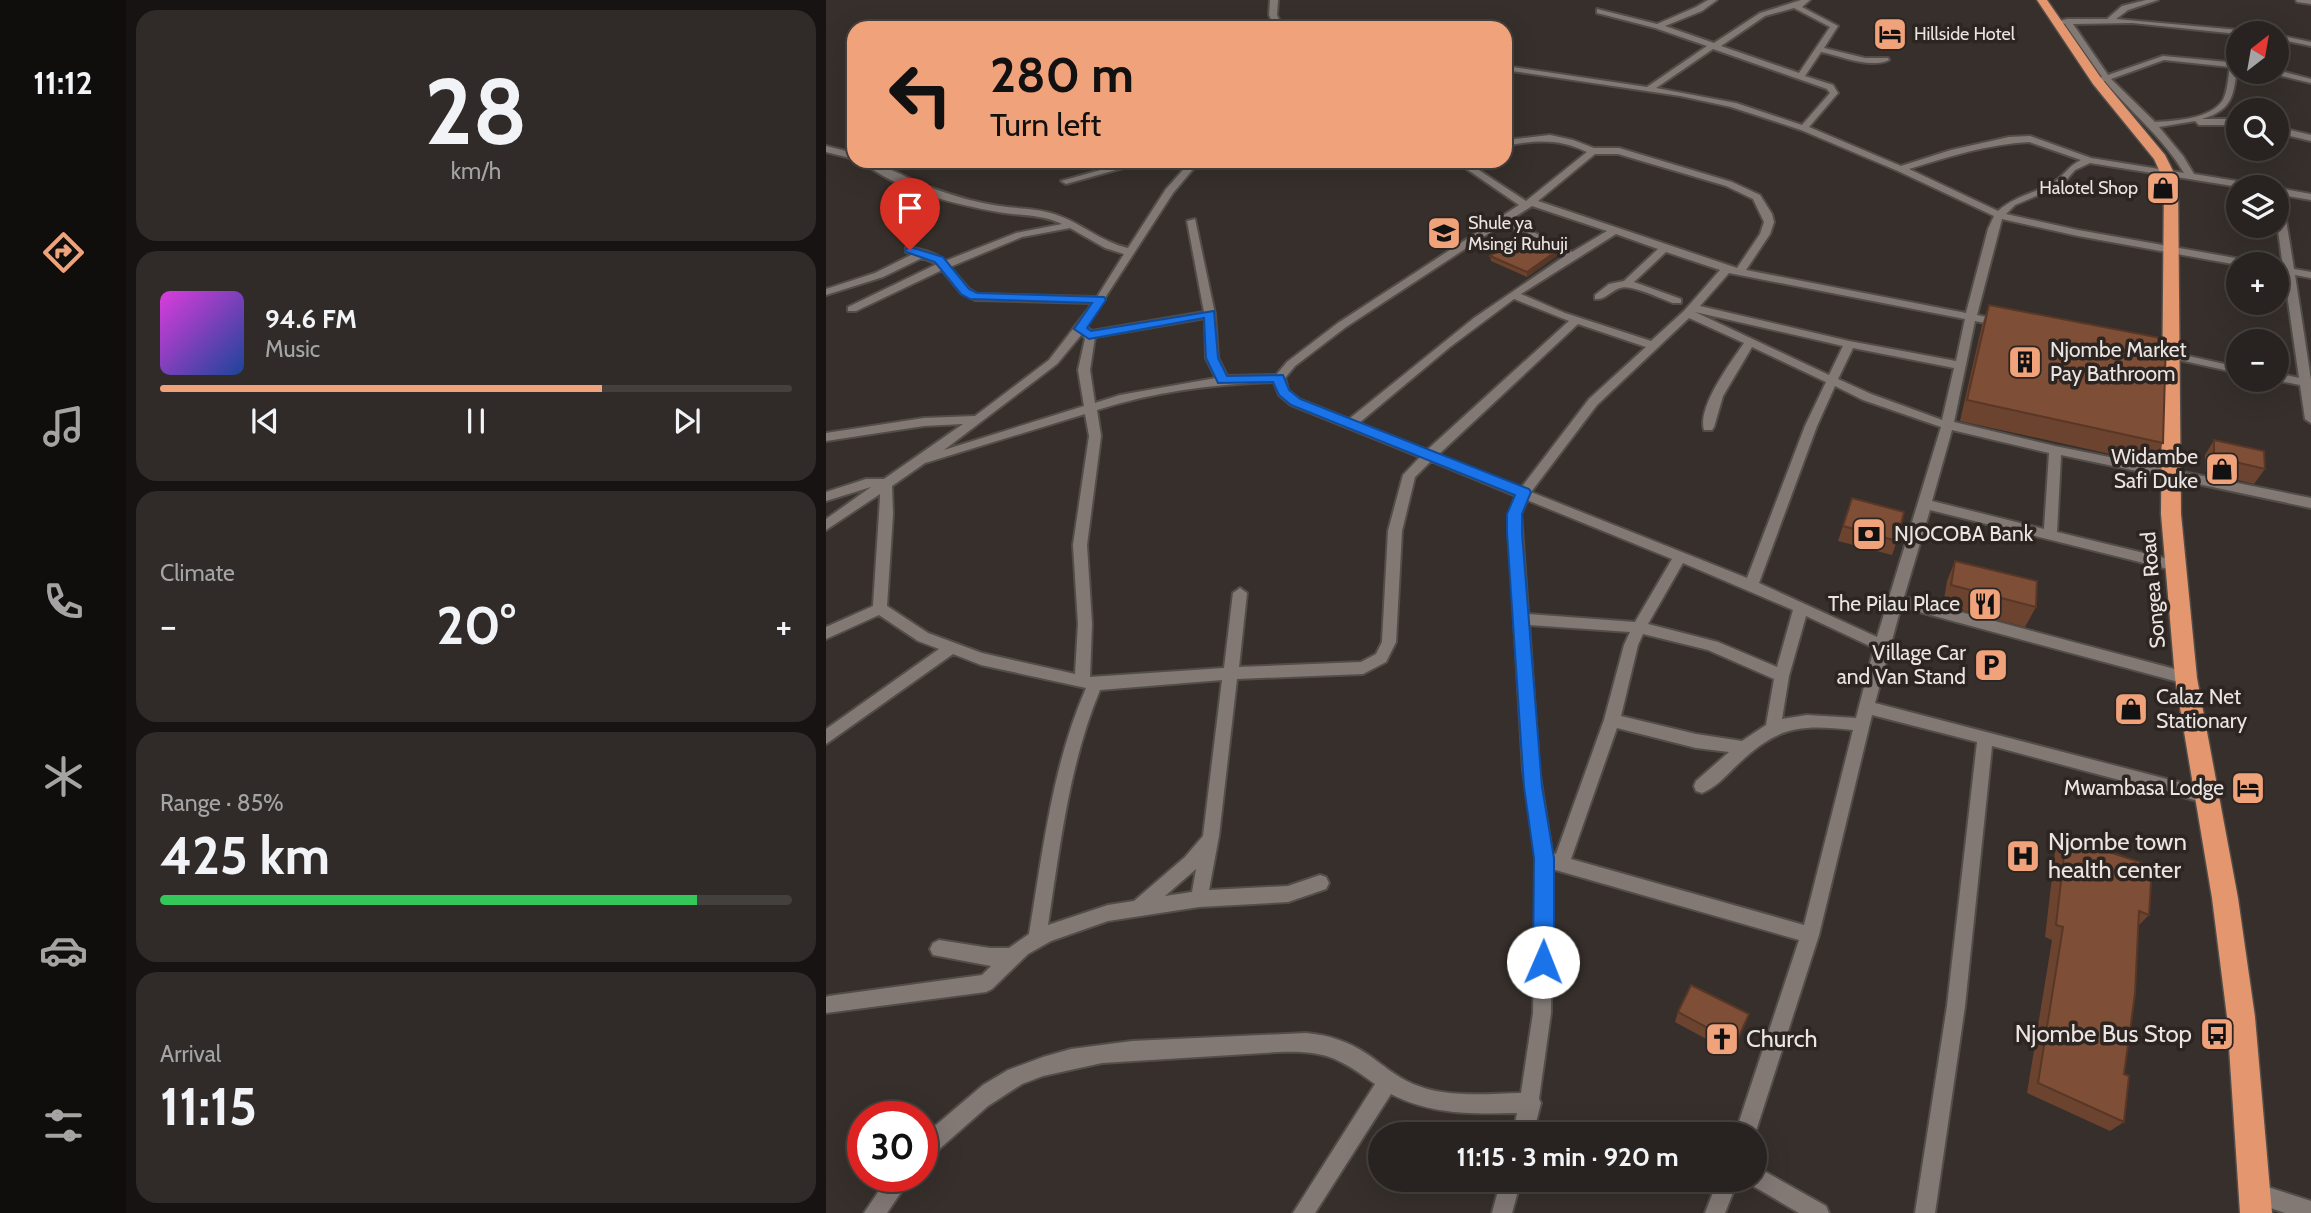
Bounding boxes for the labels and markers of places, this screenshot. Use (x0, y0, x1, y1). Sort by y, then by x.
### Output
hotel icon: Hillside Hotel (1871, 15, 1909, 53)
place label: Hillside Hotel (1914, 23, 2016, 45)
shop icon: Halotel Shop (2144, 169, 2182, 207)
place label: Halotel Shop (2039, 177, 2138, 199)
pin (880, 178, 940, 250)
place label: Shule ya Msingi Ruhuji (1468, 212, 1568, 255)
school or university icon: Shule ya Msingi Ruhuji (1425, 214, 1463, 252)
place label: Njombe Market Pay Bathroom (2050, 337, 2187, 386)
building icon: Njombe Market Pay Bathroom (2006, 343, 2044, 381)
place label: Widambe Safi Duke (2111, 444, 2198, 493)
shop icon: Widambe Safi Duke (2203, 450, 2241, 488)
bank icon: NJOCOBA Bank (1850, 515, 1888, 553)
place label: NJOCOBA Bank (1894, 521, 2034, 546)
restaurant icon: The Pilau Place (1966, 585, 2004, 623)
place label: The Pilau Place (1828, 591, 1960, 616)
place label: Village Car and Van Stand (1837, 640, 1966, 689)
parking icon: Village Car and Van Stand (1972, 646, 2010, 684)
place label: Calaz Net Stationary (2156, 684, 2247, 733)
shop icon: Calaz Net Stationary (2112, 690, 2150, 728)
hotel icon: Mwambasa Lodge (2229, 769, 2267, 807)
place label: Mwambasa Lodge (2064, 775, 2224, 800)
place label: Njombe town health center (2048, 827, 2187, 884)
hospital icon: Njombe town health center (2004, 837, 2042, 875)
bus stop icon: Njombe Bus Stop (2198, 1015, 2236, 1053)
place label: Njombe Bus Stop (2015, 1019, 2192, 1048)
church icon: Church (1703, 1020, 1741, 1058)
place label: Church (1746, 1024, 1818, 1053)

